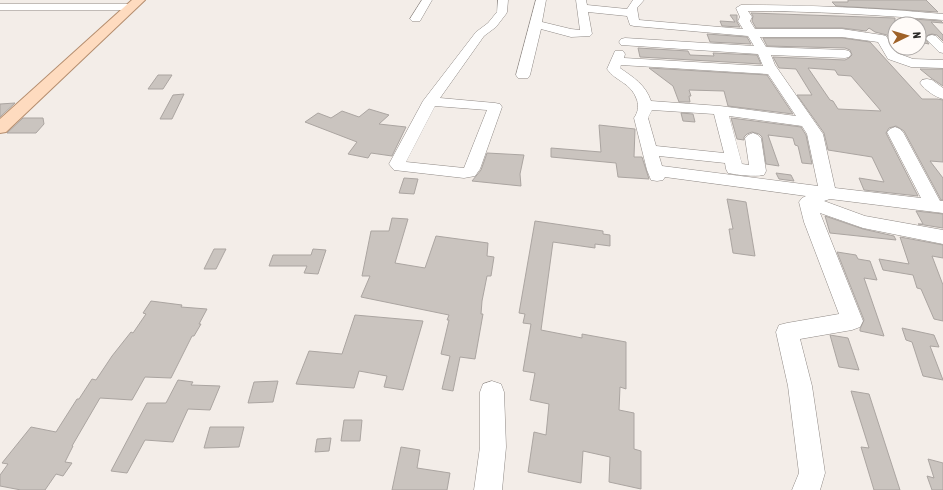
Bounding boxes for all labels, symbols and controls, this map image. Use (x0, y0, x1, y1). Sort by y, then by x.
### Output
north arrow (887, 16, 927, 56)
text: N (911, 31, 923, 39)

